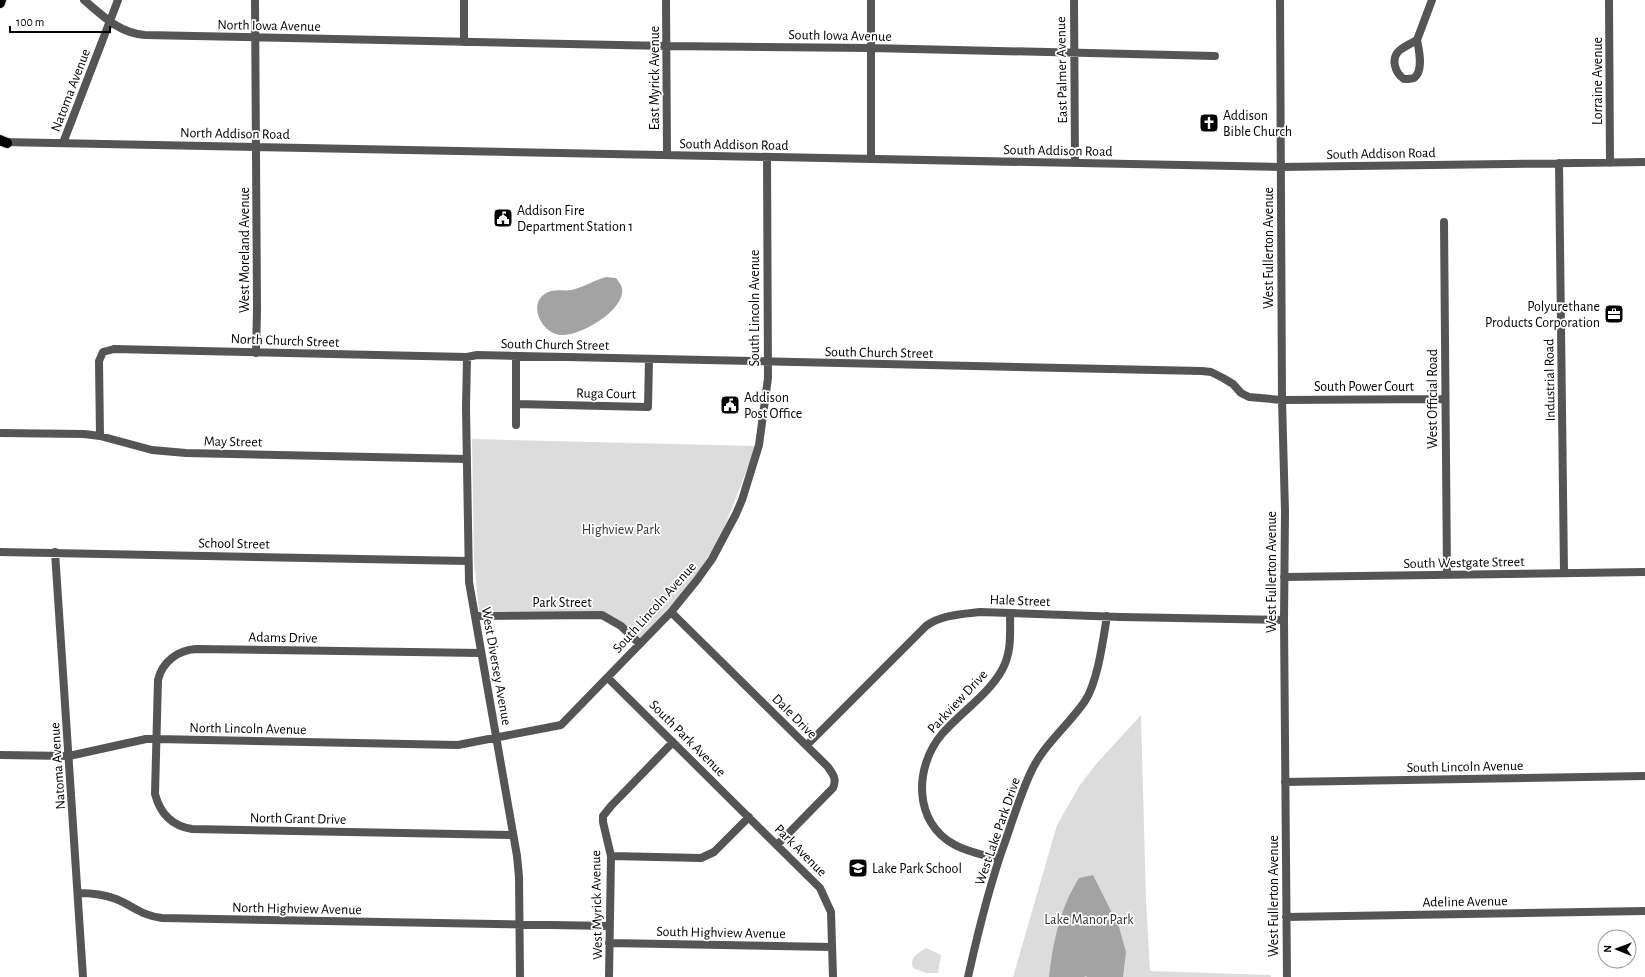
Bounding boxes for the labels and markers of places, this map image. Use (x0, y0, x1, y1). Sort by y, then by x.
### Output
place label: Addison Bible Church (1223, 109, 1292, 139)
church icon: Addison Bible Church (1198, 112, 1220, 134)
place label: Addison Fire Department Station 1 (517, 204, 633, 234)
public building icon: Addison Fire Department Station 1 (492, 207, 514, 229)
place label: Polyurethane Products Corporation (1485, 300, 1600, 330)
office icon: Polyurethane Products Corporation (1603, 303, 1625, 325)
place label: Addison Post Office (744, 391, 802, 421)
public building icon: Addison Post Office (719, 394, 741, 416)
school or university icon: Lake Park School (847, 857, 869, 879)
place label: Lake Park School (872, 862, 962, 876)

